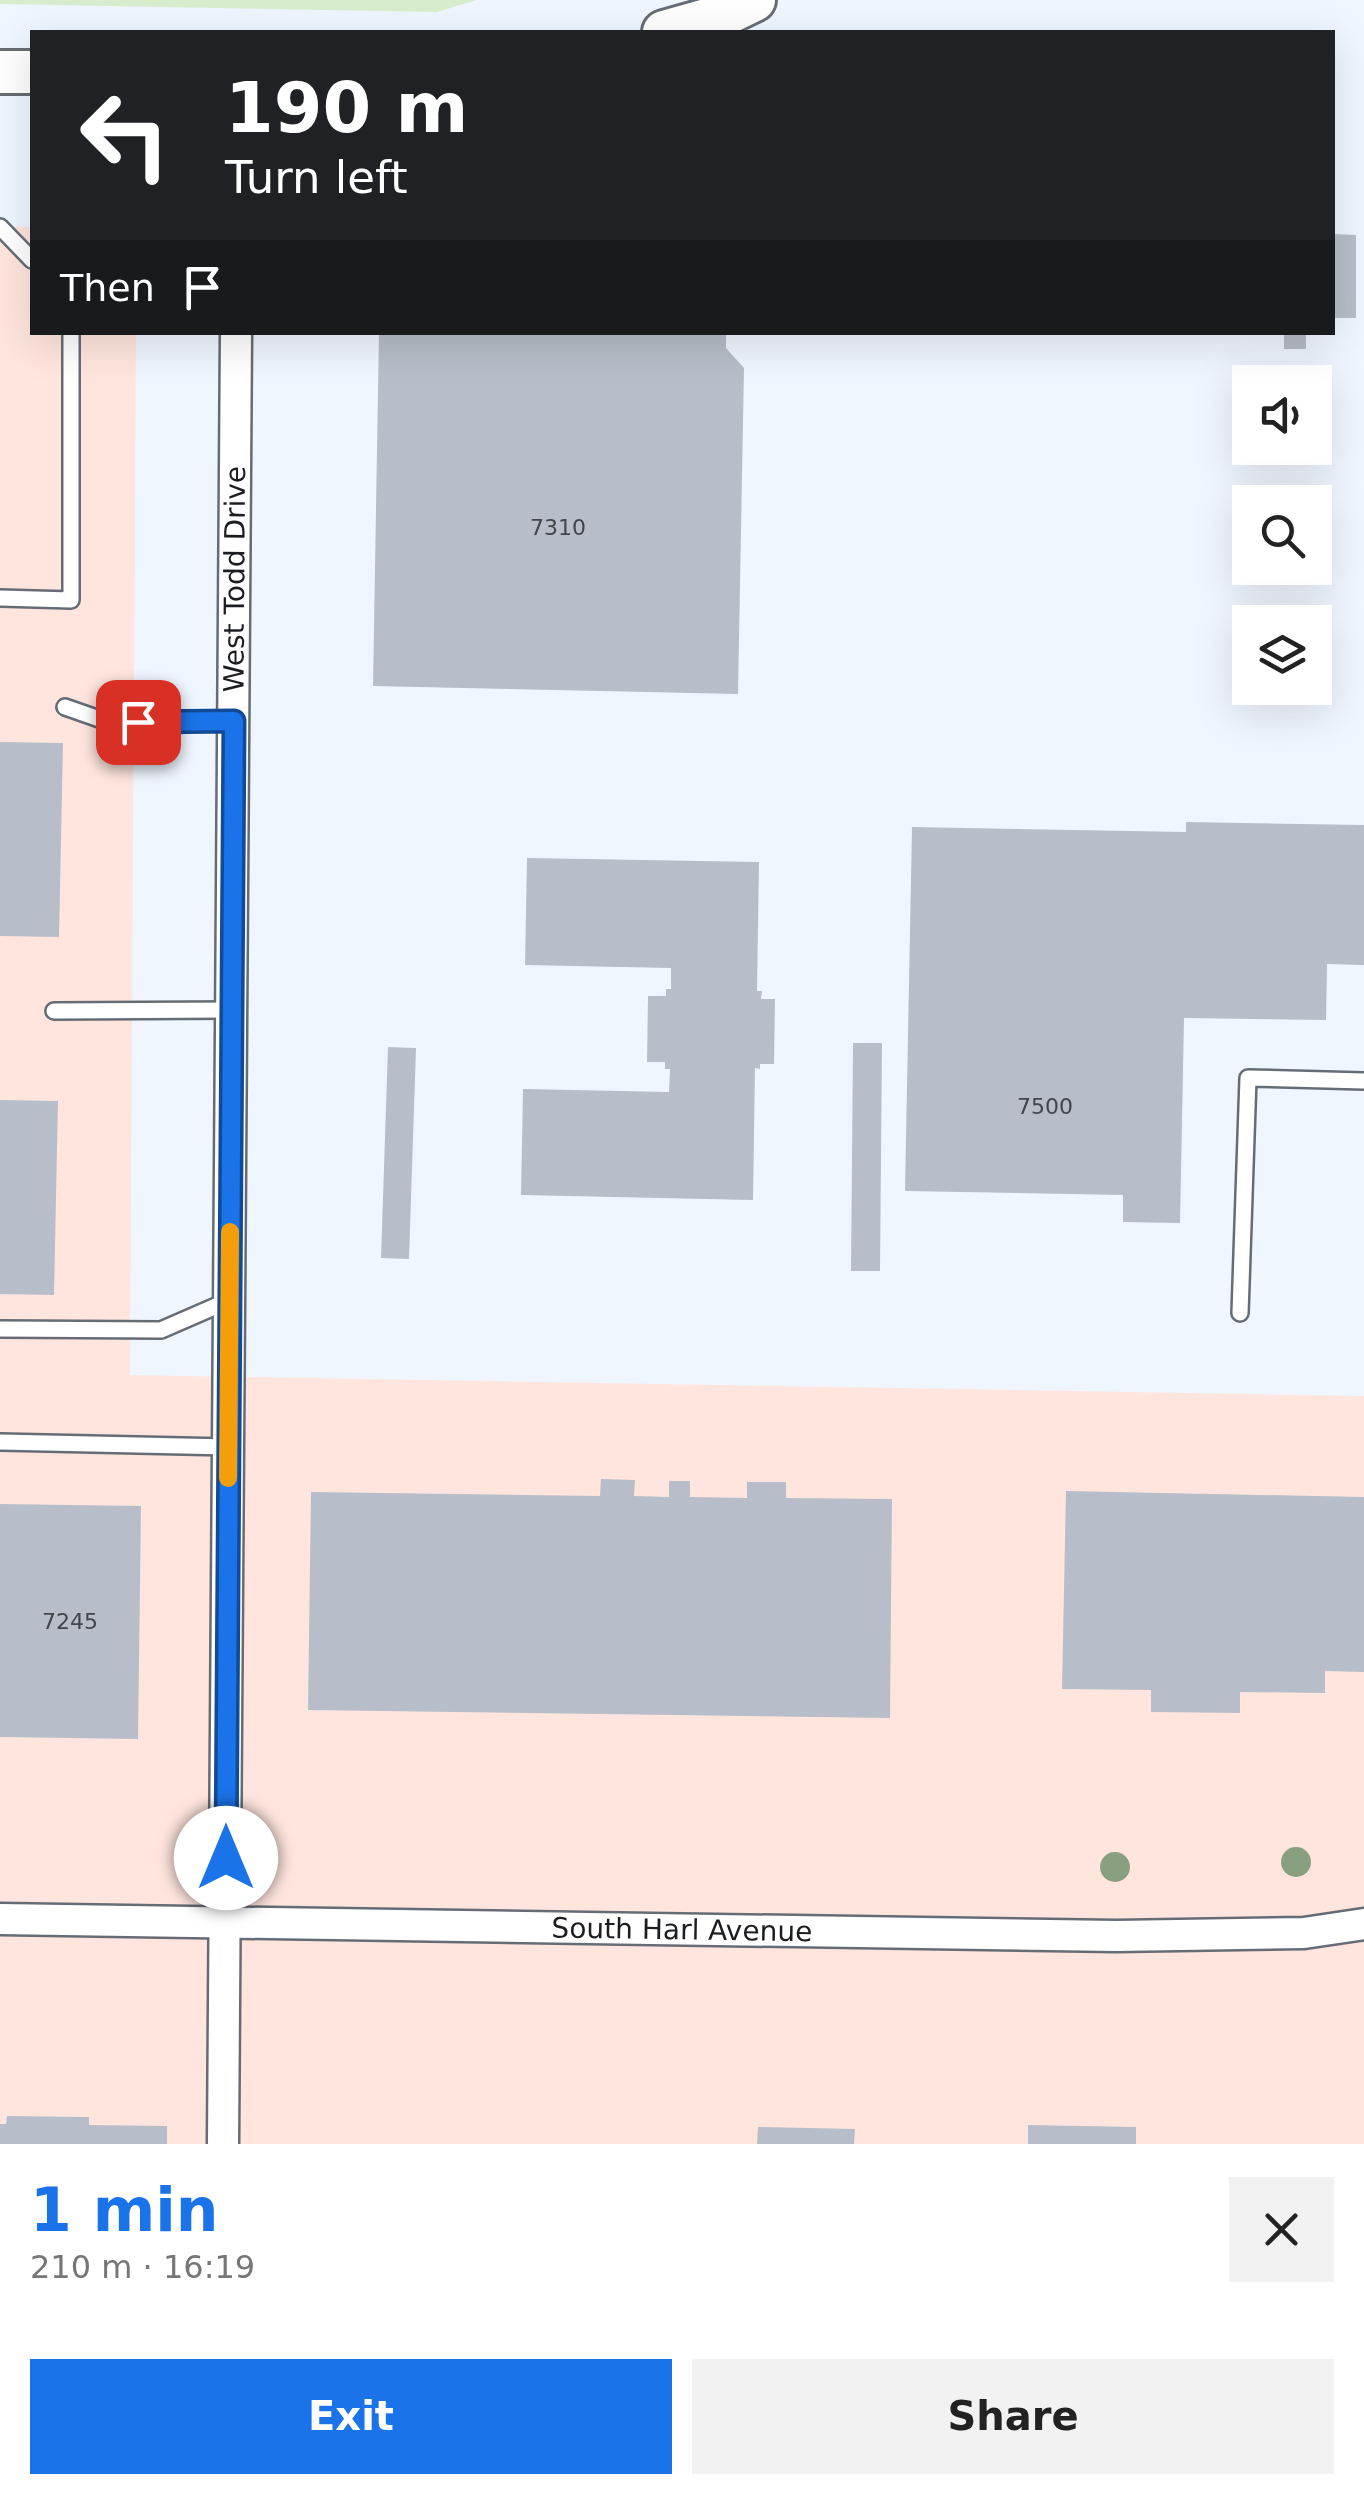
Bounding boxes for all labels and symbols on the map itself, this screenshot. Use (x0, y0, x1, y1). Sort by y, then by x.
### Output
street label: West Todd Drive (217, 466, 252, 692)
house number: 7310 (530, 515, 586, 540)
pin (96, 680, 181, 765)
house number: 7500 (1017, 1094, 1073, 1119)
house number: 7245 (42, 1609, 98, 1634)
position arrow (174, 1806, 278, 1910)
street label: South Harl Avenue (551, 1911, 813, 1948)

